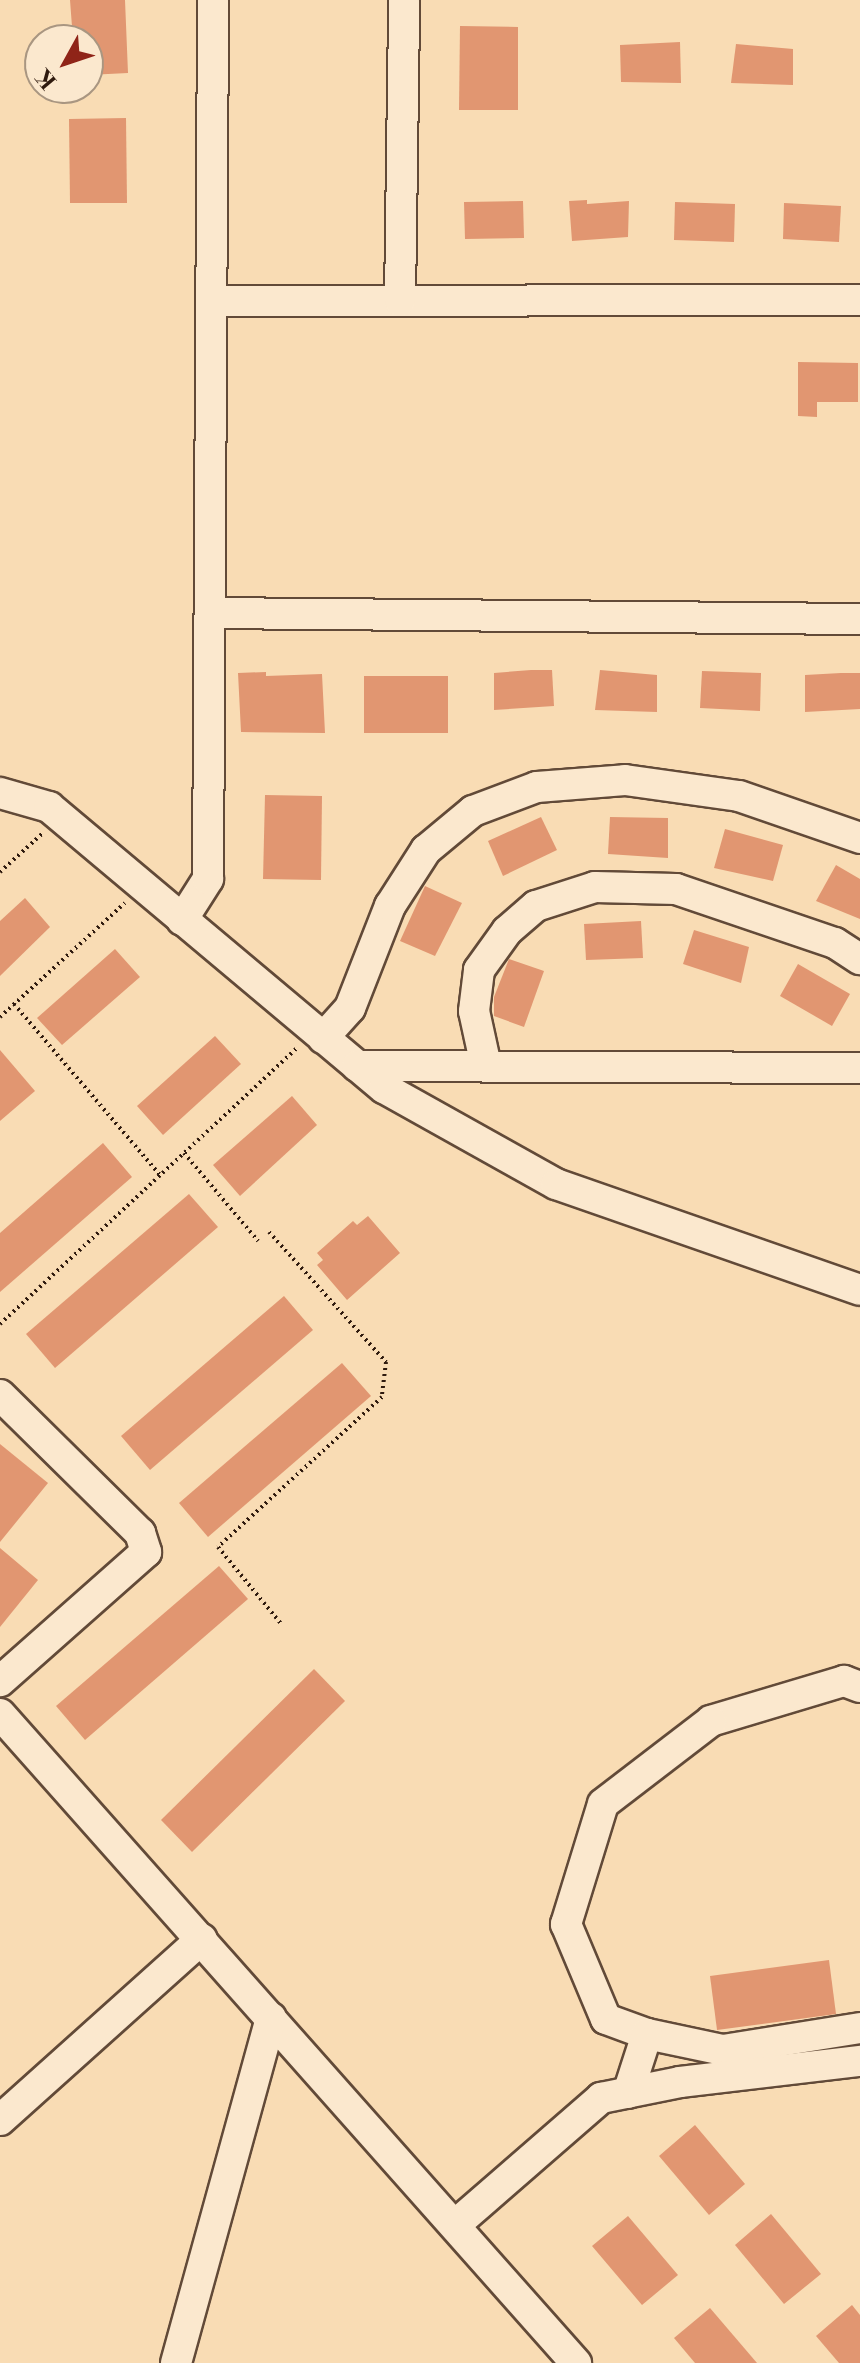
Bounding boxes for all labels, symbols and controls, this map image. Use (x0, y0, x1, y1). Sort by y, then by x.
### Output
north arrow (24, 24, 104, 104)
text: K (31, 63, 63, 94)

